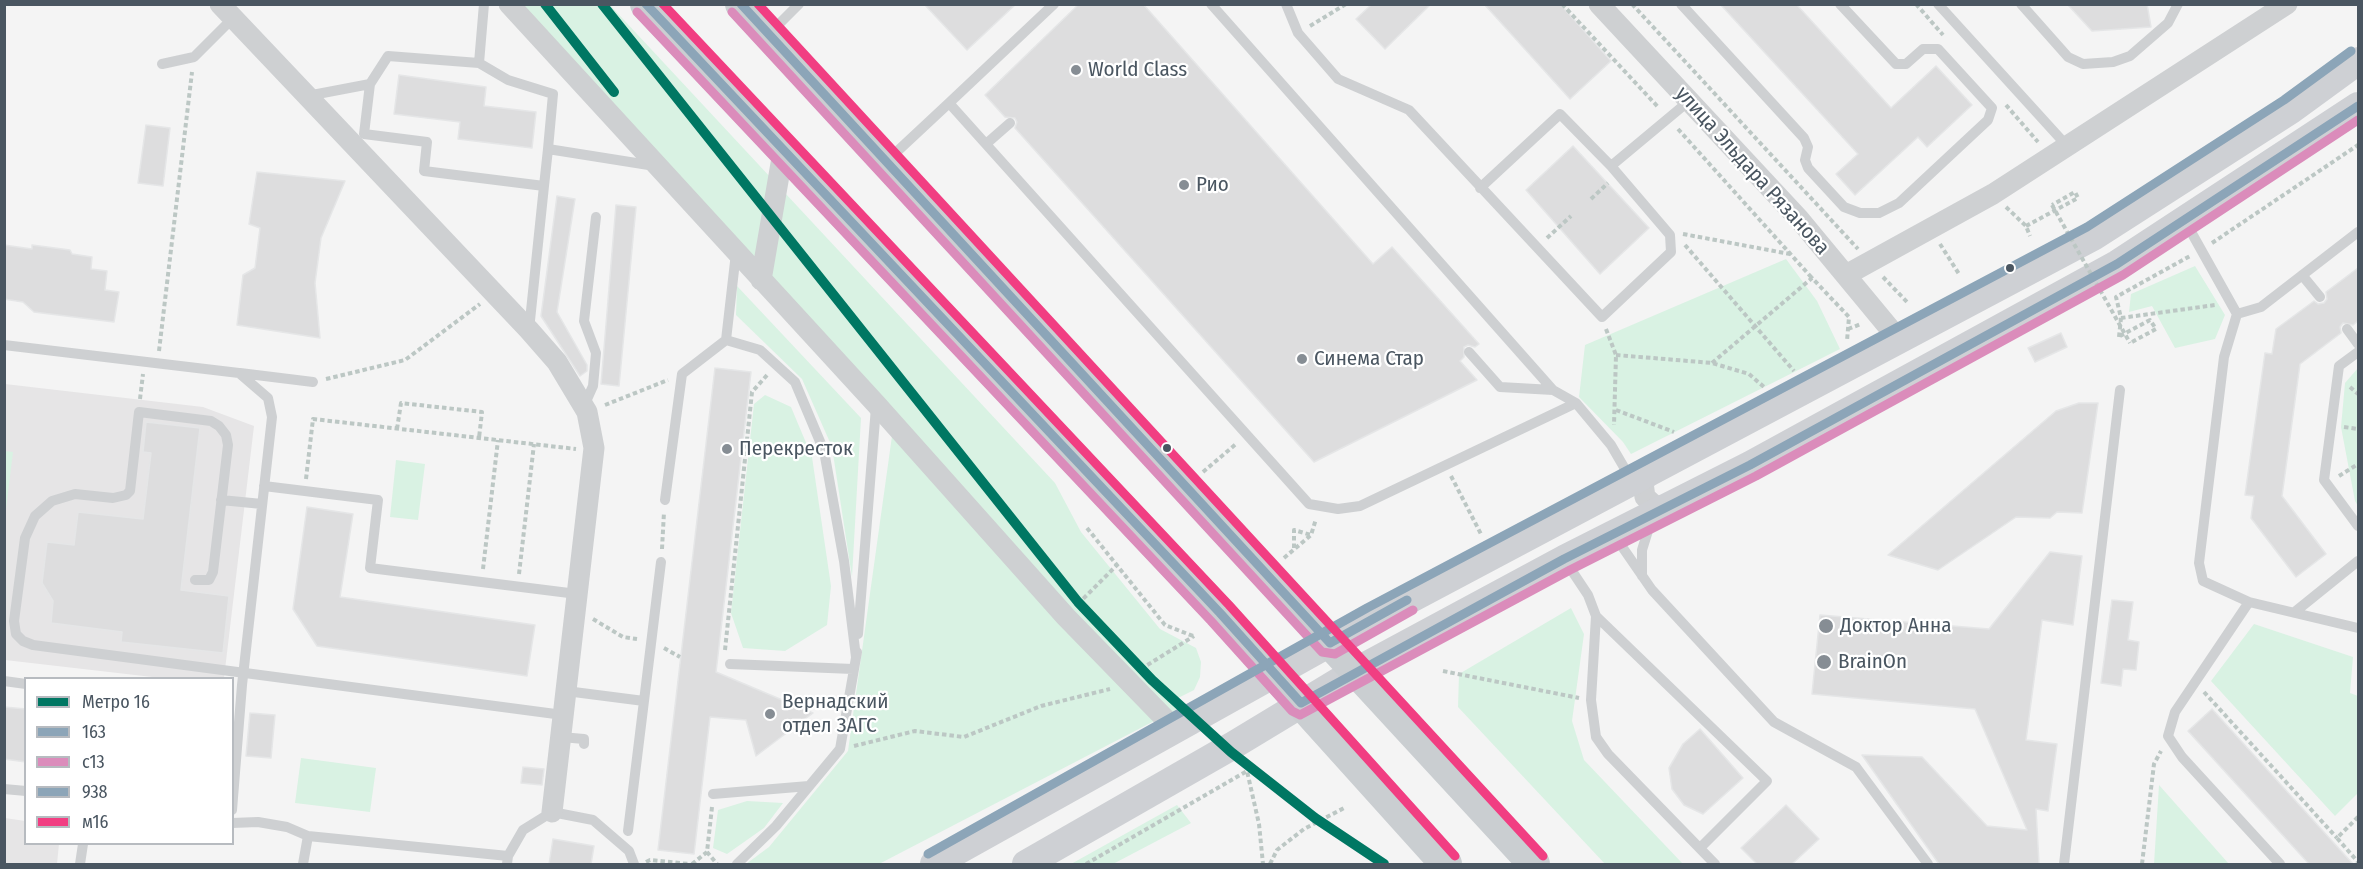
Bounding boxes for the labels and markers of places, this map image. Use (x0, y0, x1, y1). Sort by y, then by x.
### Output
place label: World Class (1088, 57, 1187, 83)
marker: World Class (1069, 63, 1083, 77)
place label: Рио (1196, 172, 1229, 198)
marker: Рио (1177, 178, 1191, 192)
unlabelled marker (2004, 262, 2016, 274)
place label: Синема Стар (1314, 346, 1424, 372)
marker: Синема Стар (1295, 352, 1309, 366)
place label: Перекресток (739, 436, 853, 462)
marker: Перекресток (720, 442, 734, 456)
unlabelled marker (1161, 442, 1173, 454)
place label: Доктор Анна (1840, 613, 1951, 639)
marker: Доктор Анна (1817, 617, 1835, 635)
place label: BrainOn (1838, 649, 1907, 675)
marker: BrainOn (1815, 653, 1833, 671)
place label: Вернадский отдел ЗАГС (782, 689, 888, 739)
marker: Вернадский отдел ЗАГС (763, 707, 777, 721)

